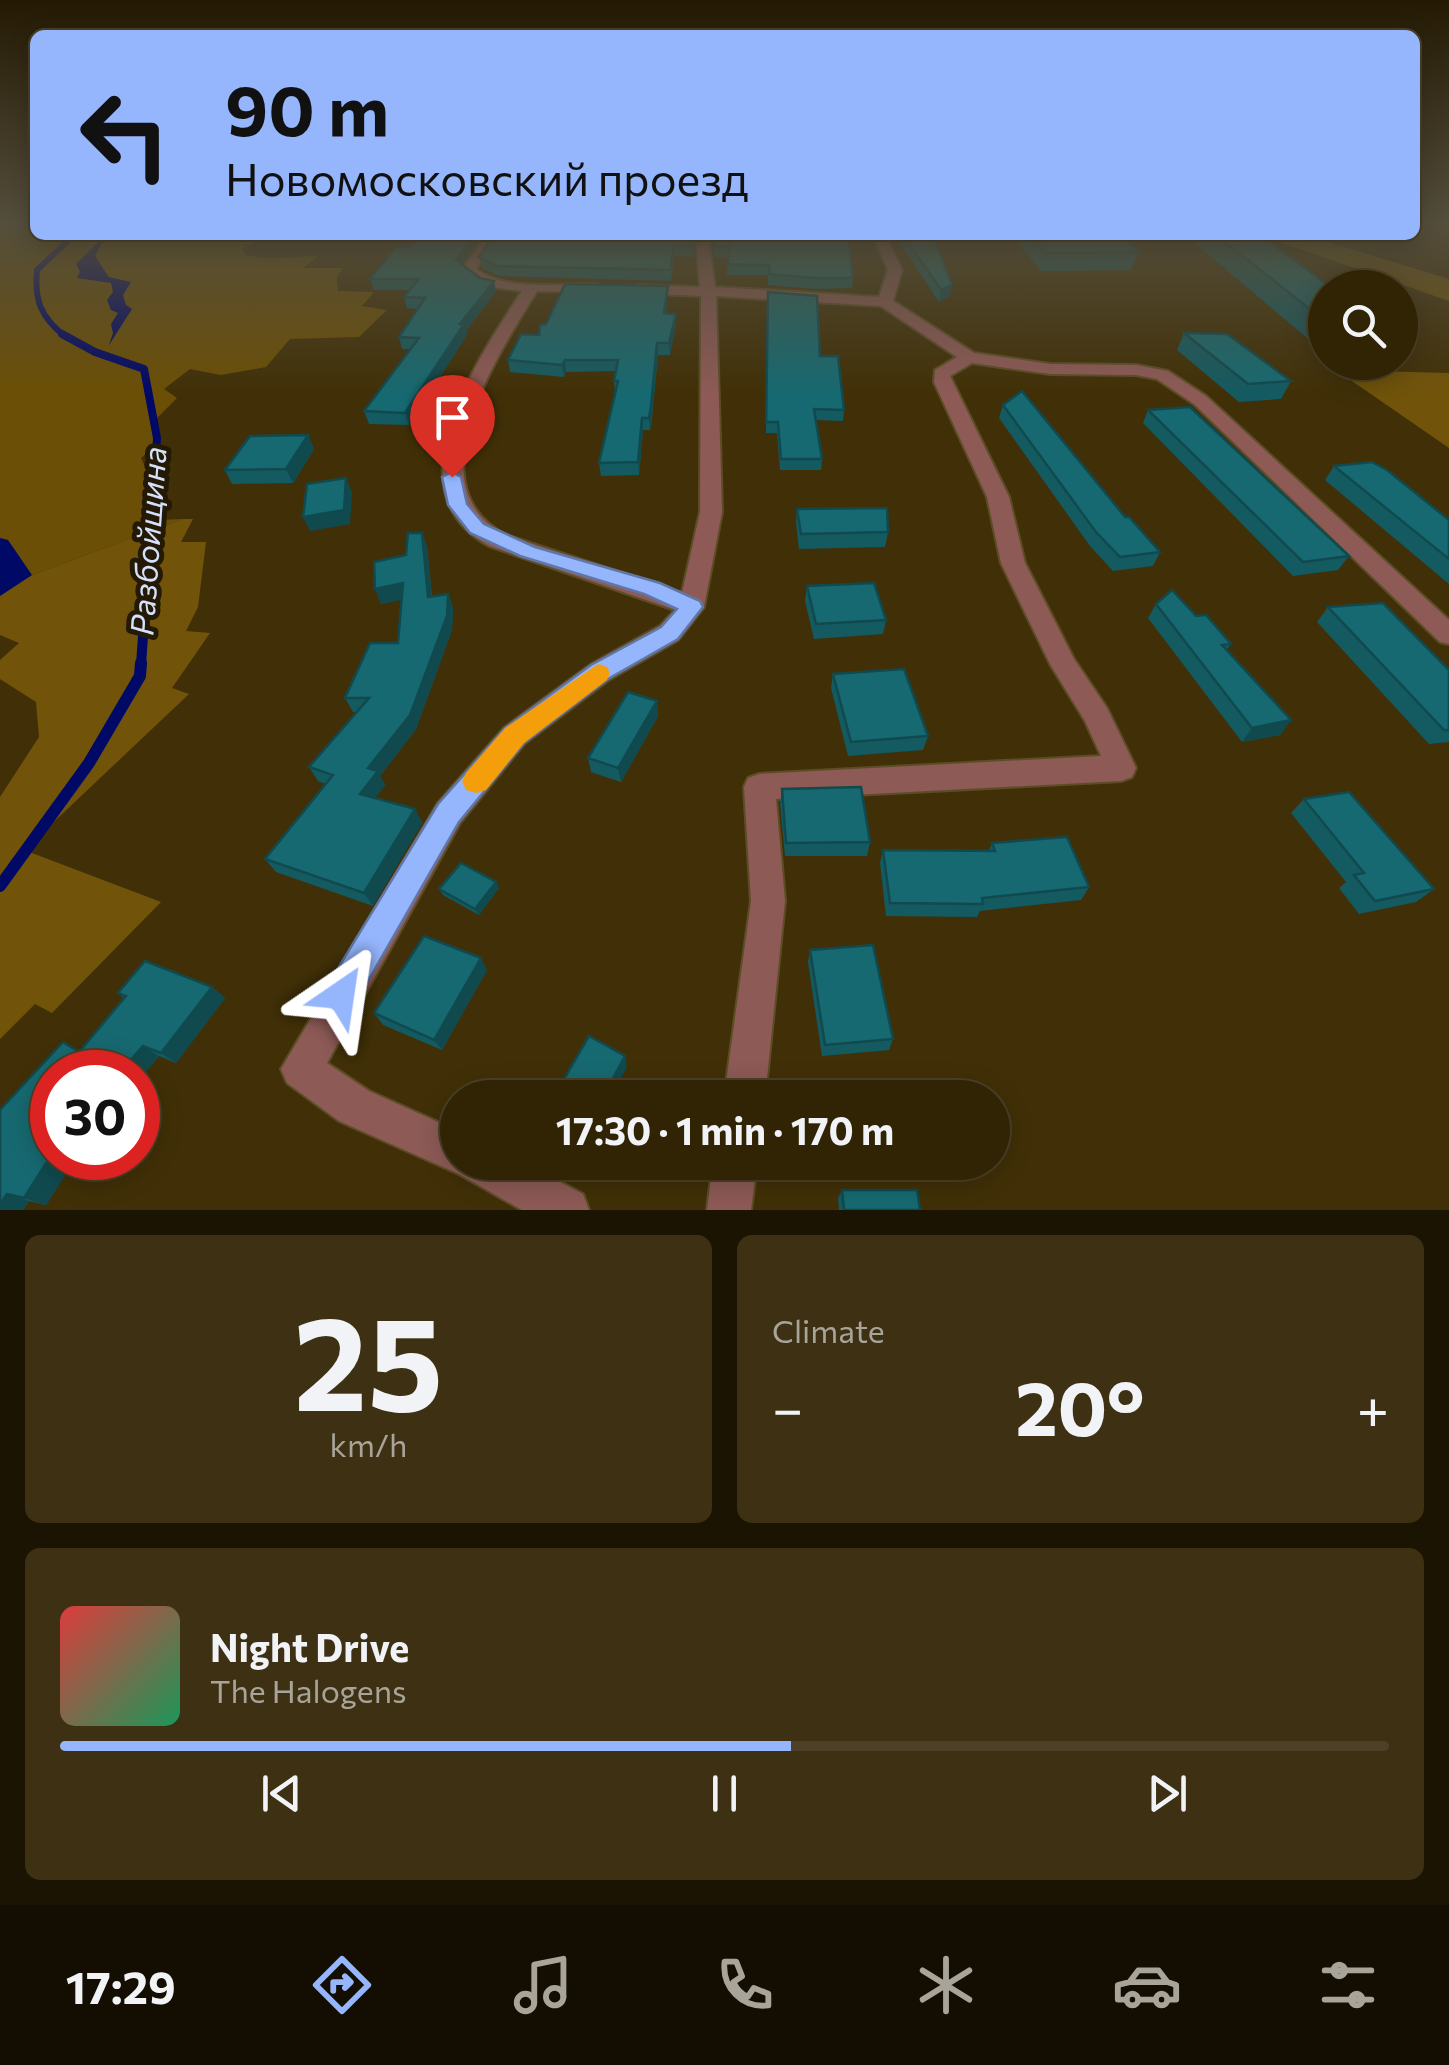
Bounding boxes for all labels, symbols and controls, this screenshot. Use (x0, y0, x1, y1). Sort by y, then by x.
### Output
text: 90 m (225, 65, 389, 150)
icon: left (60, 70, 190, 200)
text: Новомосковский проезд (225, 150, 748, 205)
map controls (1308, 270, 1418, 380)
button: search (1308, 270, 1418, 380)
pin (410, 375, 495, 478)
icon: arrive (425, 390, 480, 445)
water label: Разбойщина (120, 445, 174, 637)
position arrow (289, 943, 393, 1047)
speed limit sign: 30 (30, 1050, 160, 1180)
text: 17:30 · 1 min · 170 m (556, 1106, 894, 1153)
text: 25 (294, 1279, 443, 1438)
text: Climate (772, 1310, 885, 1350)
text: 20° (1015, 1360, 1145, 1451)
text: − (772, 1373, 803, 1440)
text: + (1357, 1373, 1389, 1440)
text: km/h (330, 1424, 407, 1464)
text: Night Drive (210, 1623, 409, 1670)
text: The Halogens (210, 1670, 407, 1710)
icon: previous (254, 1766, 309, 1821)
icon: pause (697, 1766, 752, 1821)
icon: next (1140, 1766, 1195, 1821)
icon: directions (307, 1950, 377, 2020)
icon: music (508, 1950, 578, 2020)
icon: phone (710, 1950, 780, 2020)
icon: climate (911, 1950, 981, 2020)
icon: car (1112, 1950, 1182, 2020)
icon: filters (1313, 1950, 1383, 2020)
text: 17:29 (66, 1958, 176, 2013)

